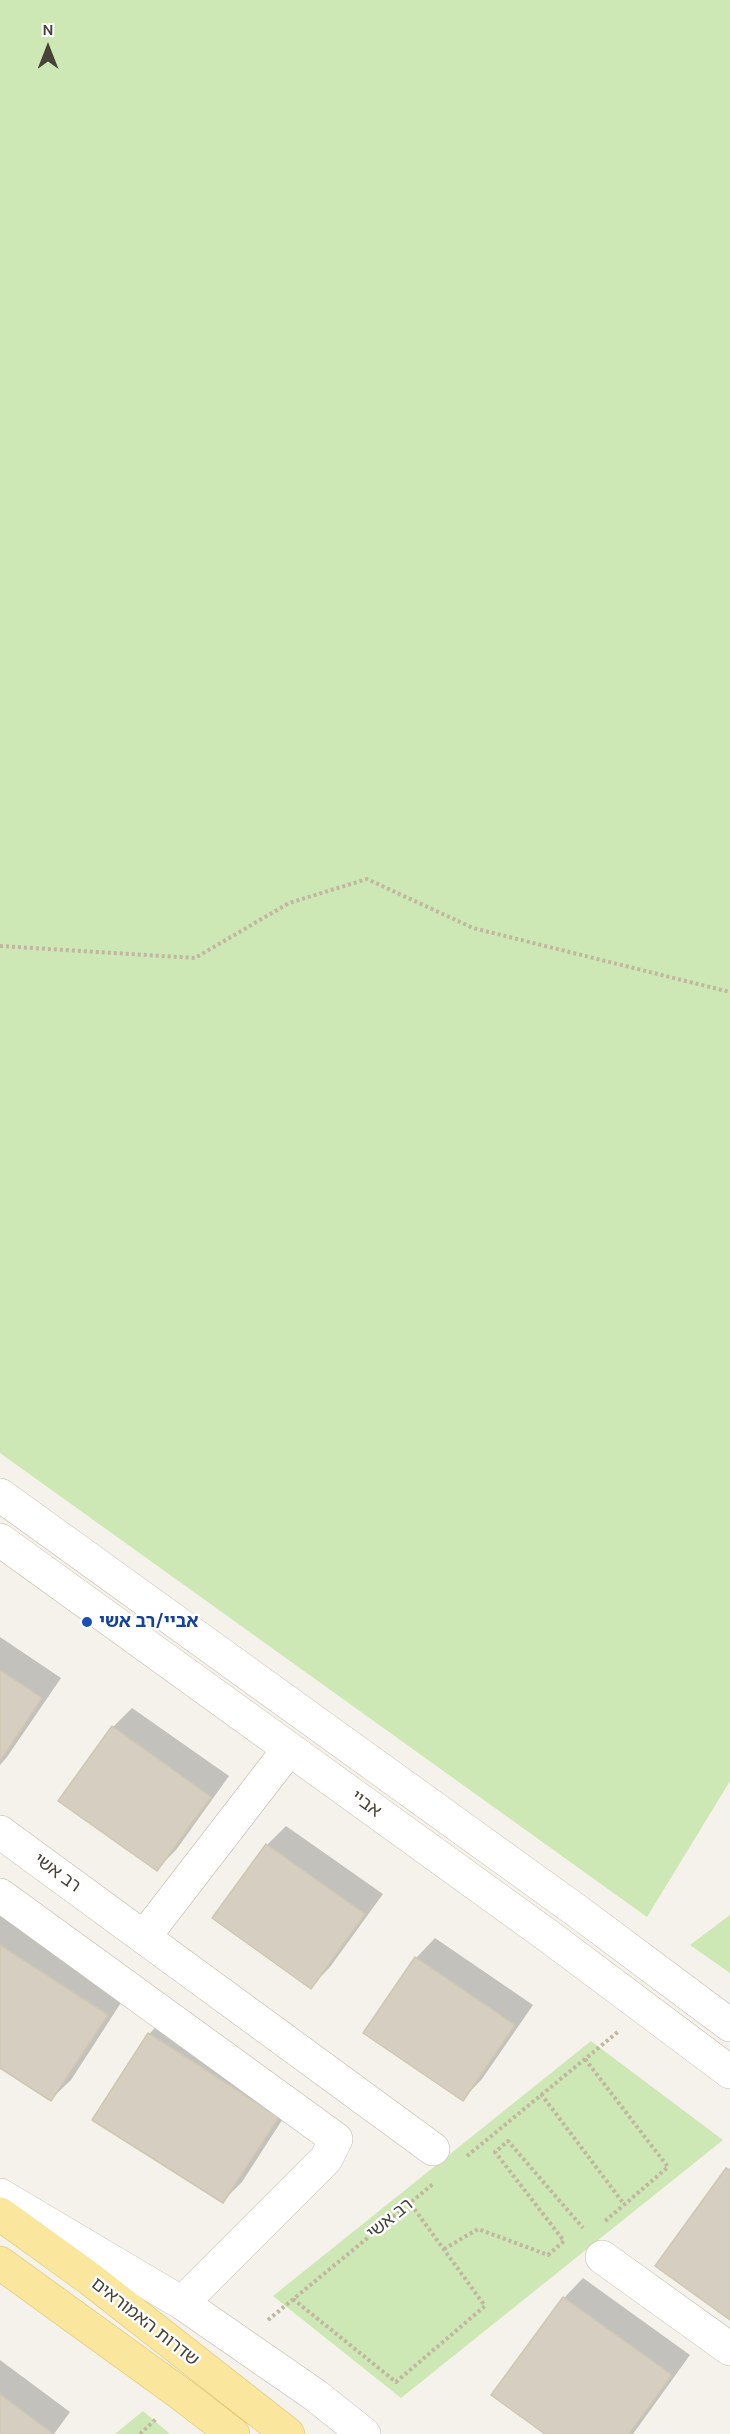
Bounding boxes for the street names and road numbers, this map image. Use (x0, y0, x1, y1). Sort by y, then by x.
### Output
street label: אביי (347, 1786, 385, 1822)
street label: רב אשי (29, 1849, 85, 1897)
street label: רב אשי (363, 2194, 417, 2244)
street label: שדרות האמוראים (87, 2273, 203, 2371)

